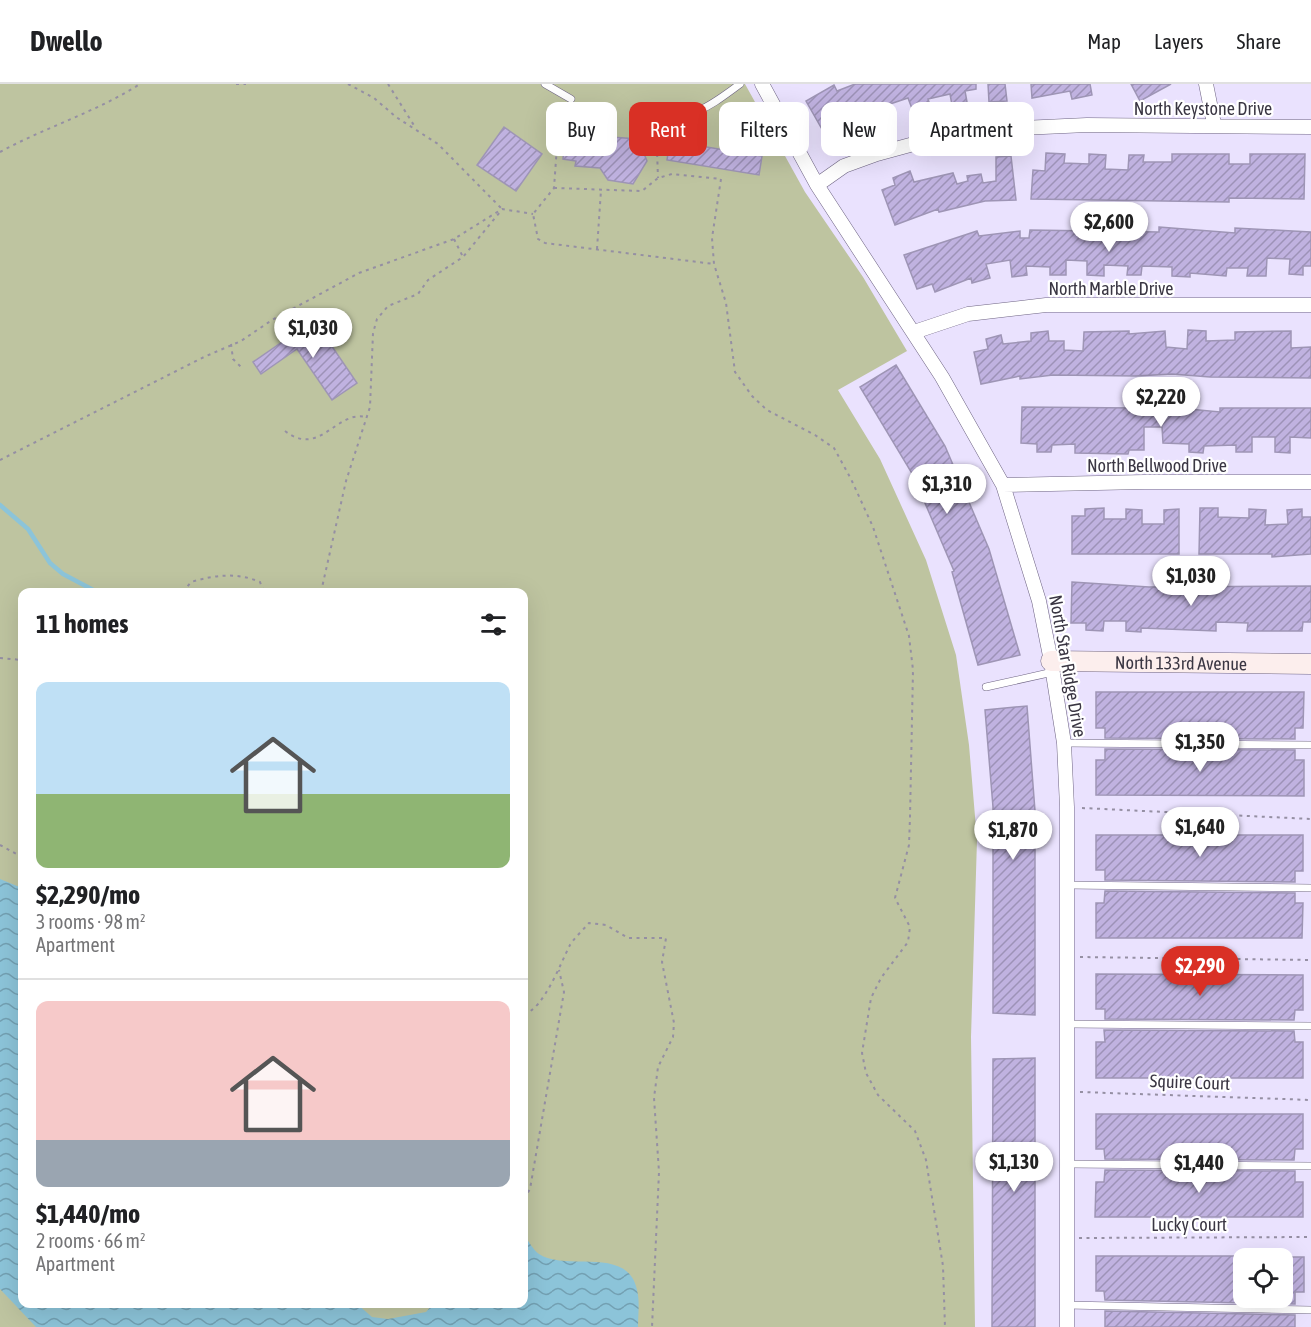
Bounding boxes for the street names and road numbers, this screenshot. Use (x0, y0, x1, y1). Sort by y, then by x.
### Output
street label: North Keystone Drive (1134, 98, 1272, 119)
street label: North Marble Drive (1048, 278, 1174, 299)
street label: North Bellwood Drive (1087, 455, 1227, 476)
street label: North Star Ridge Drive (1045, 593, 1091, 739)
street label: North 133rd Avenue (1115, 651, 1247, 674)
street label: Squire Court (1149, 1070, 1231, 1094)
street label: Lucky Court (1151, 1214, 1227, 1235)

